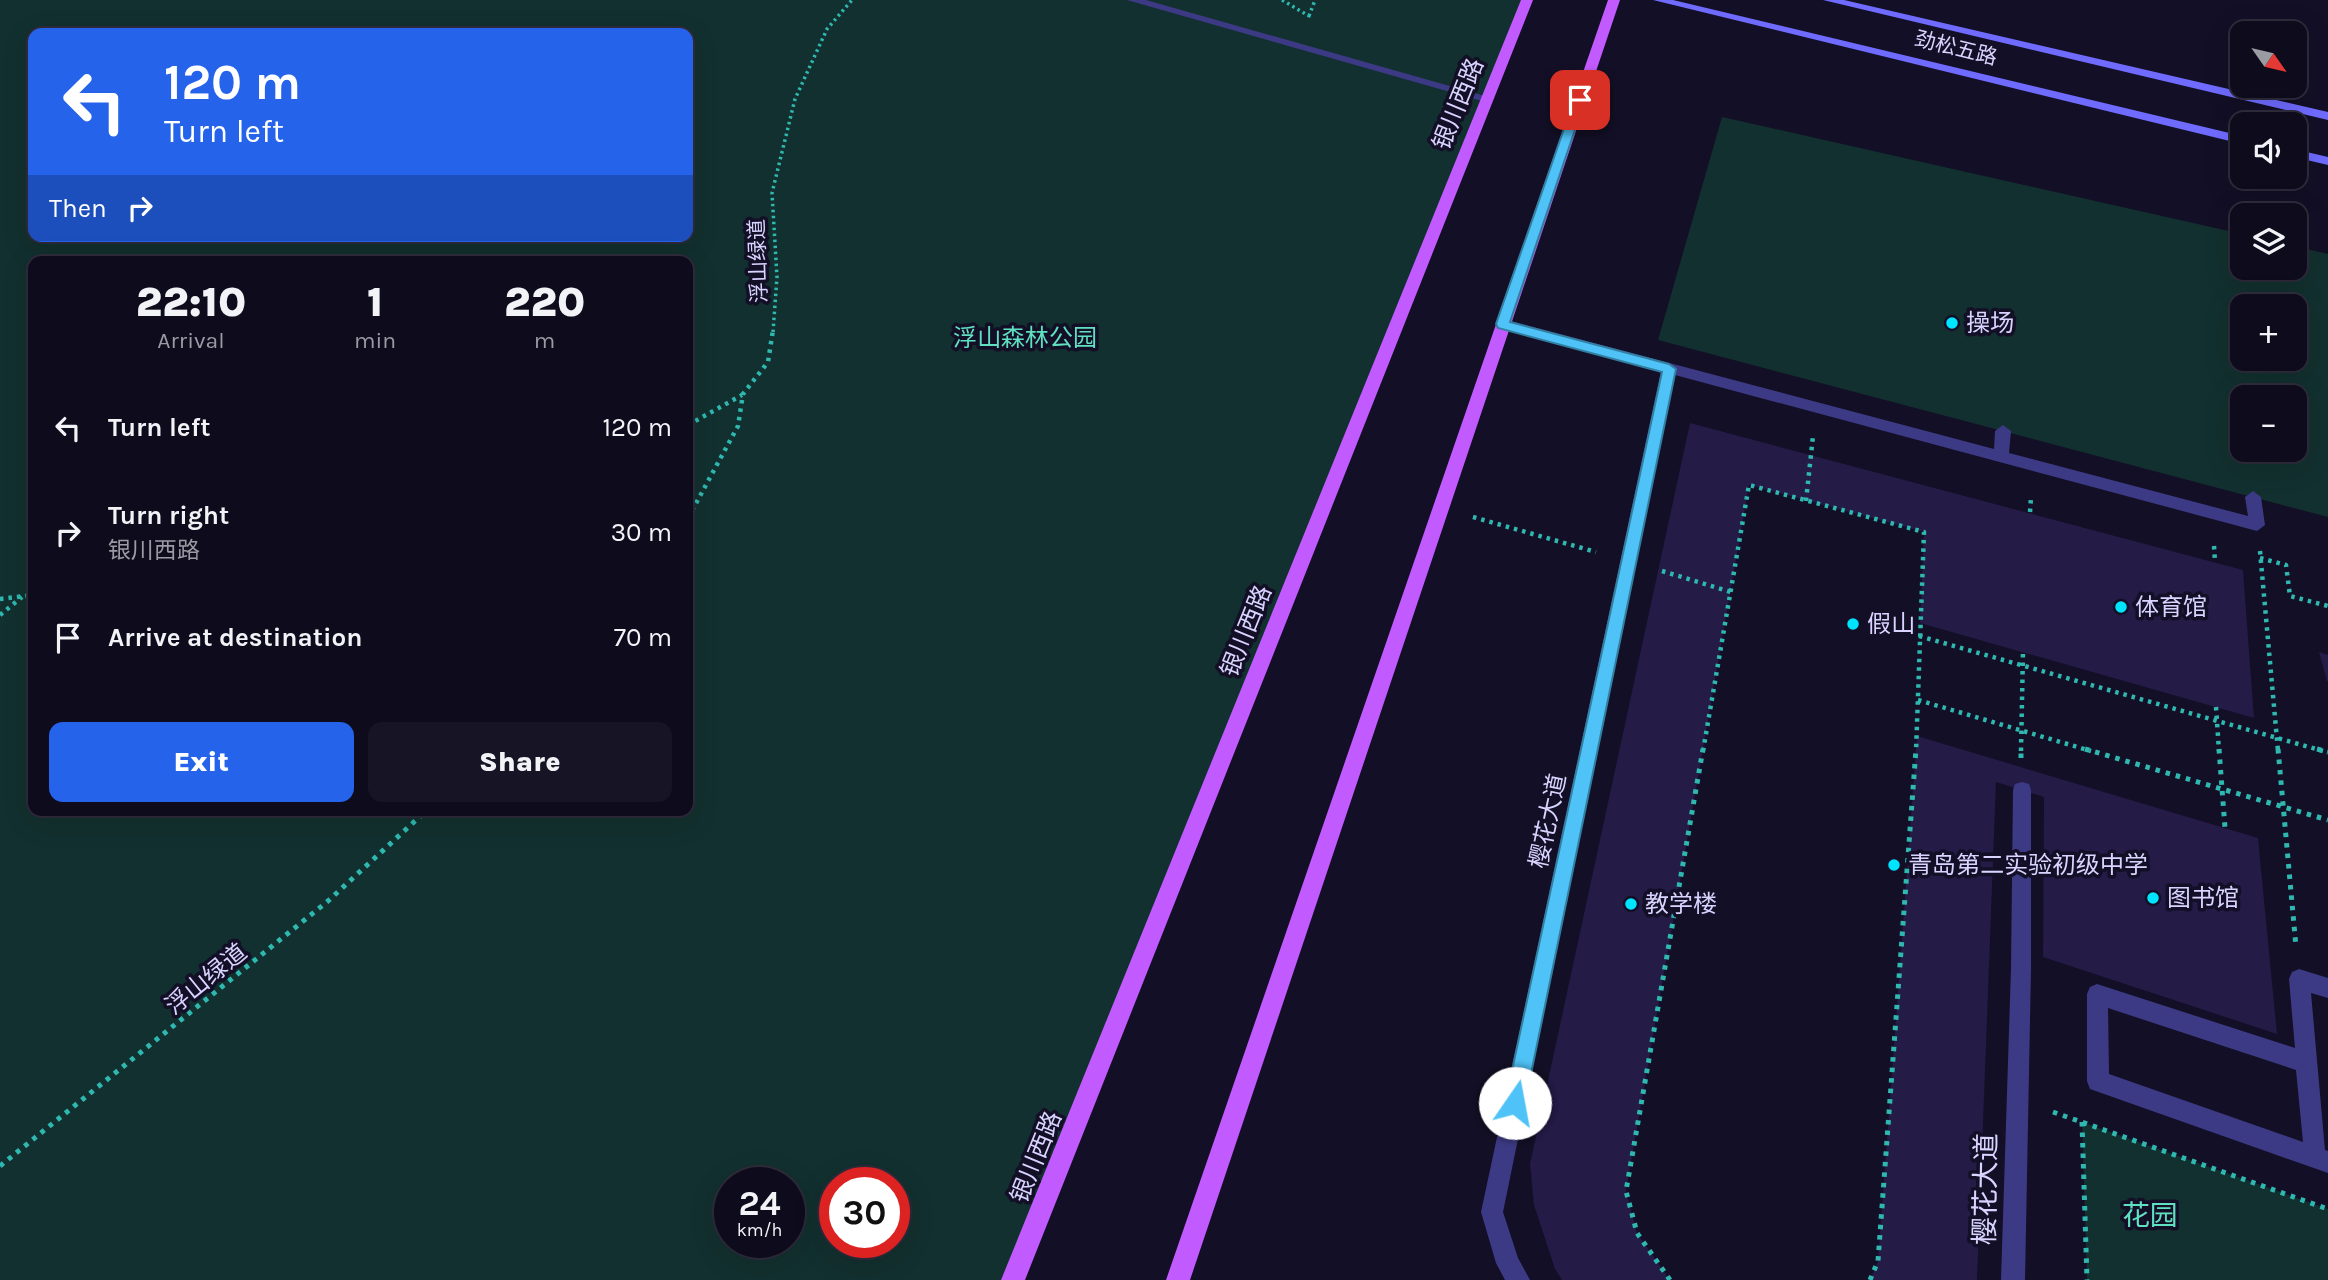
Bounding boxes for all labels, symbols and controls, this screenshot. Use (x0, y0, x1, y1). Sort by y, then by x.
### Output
north arrow (2230, 21, 2306, 98)
map controls (2230, 21, 2307, 462)
street label: 劲松五路 (1912, 26, 2000, 70)
text: 120 m (164, 54, 301, 111)
street label: 银川西路 (1427, 54, 1489, 154)
icon: left (49, 56, 140, 147)
pin (1550, 70, 1610, 130)
icon: arrive (1561, 81, 1599, 119)
button: sound (2230, 112, 2307, 189)
text: Turn left (164, 113, 284, 150)
icon: right (121, 189, 159, 227)
text: Then (49, 193, 107, 224)
button: layers (2230, 203, 2307, 280)
street label: 浮山绿道 (745, 219, 771, 303)
text: 22:10 (136, 277, 246, 327)
text: 1 (367, 277, 383, 327)
text: 220 (504, 277, 585, 327)
button: + (2230, 294, 2307, 371)
place label: 操场 (1966, 309, 2014, 337)
marker: 操场 (1944, 315, 1960, 331)
park label: 浮山森林公园 (953, 324, 1097, 352)
text: Arrival (157, 327, 225, 354)
text: min (354, 327, 396, 354)
text: m (534, 327, 555, 354)
button: − (2230, 385, 2307, 462)
icon: left (49, 409, 87, 447)
text: Turn left (108, 412, 210, 443)
text: 120 m (602, 412, 672, 443)
text: Turn right (108, 500, 229, 531)
icon: right (49, 514, 87, 552)
text: 30 m (611, 517, 672, 548)
text: 银川西路 (108, 537, 200, 564)
street label: 银川西路 (1215, 581, 1277, 681)
place label: 体育馆 (2135, 593, 2207, 621)
marker: 体育馆 (2113, 599, 2129, 615)
place label: 假山 (1867, 610, 1915, 638)
marker: 假山 (1845, 616, 1861, 632)
icon: arrive (49, 619, 87, 657)
text: Arrive at destination (108, 622, 362, 653)
text: 70 m (614, 622, 672, 653)
button: Exit (49, 722, 354, 802)
button: Share (368, 722, 672, 802)
street label: 樱花大道 (1524, 771, 1572, 871)
place label: 青岛第二实验初级中学 (1908, 851, 2148, 879)
marker: 青岛第二实验初级中学 (1886, 857, 1902, 873)
place label: 图书馆 (2167, 884, 2239, 912)
place label: 教学楼 (1645, 890, 1717, 918)
marker: 图书馆 (2145, 890, 2161, 906)
marker: 教学楼 (1623, 896, 1639, 912)
street label: 浮山绿道 (160, 938, 252, 1020)
position arrow (1478, 1066, 1552, 1140)
street label: 银川西路 (1005, 1107, 1067, 1207)
street label: 樱花大道 (1968, 1133, 2003, 1245)
speed limit sign: 30 (819, 1167, 910, 1258)
text: 24 (739, 1183, 781, 1224)
park label: 花园 (2122, 1199, 2178, 1232)
text: km/h (737, 1219, 782, 1241)

